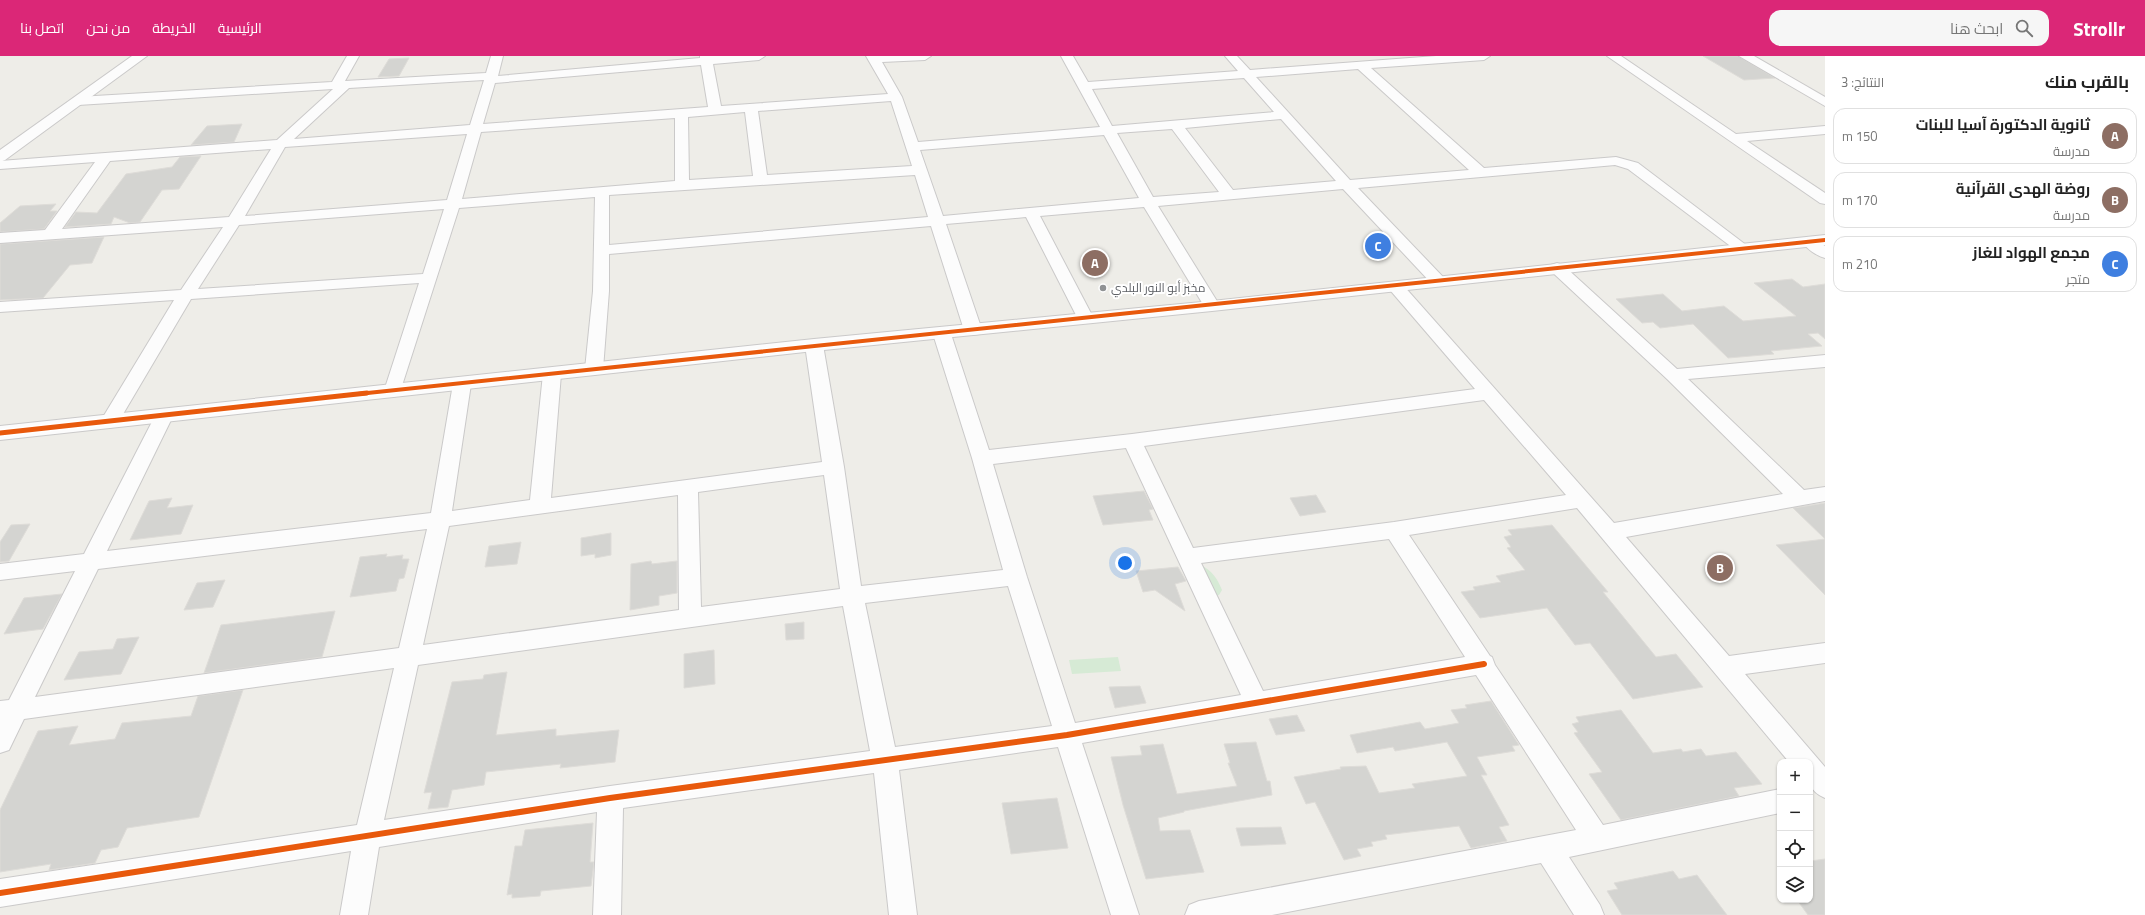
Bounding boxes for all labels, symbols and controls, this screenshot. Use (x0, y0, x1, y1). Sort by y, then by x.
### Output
search box (1769, 10, 2049, 46)
text: Strollr (2073, 14, 2125, 43)
text: اتصل بنا (20, 17, 64, 38)
text: من نحن (86, 17, 130, 38)
text: الخريطة (152, 17, 196, 38)
text: الرئيسية (218, 17, 262, 38)
text: ابحث هنا (1950, 17, 2003, 40)
icon: search (2013, 17, 2035, 39)
text: بالقرب منك (2045, 69, 2129, 95)
text: النتائج: 3 (1841, 72, 1884, 92)
text: ثانوية الدكتورة آسيا للبنات (1916, 113, 2090, 136)
text: 150 m (1842, 126, 1878, 146)
text: A (2111, 126, 2119, 146)
text: مدرسة (2053, 141, 2090, 161)
text: روضة الهدى القرآنية (1956, 177, 2090, 200)
text: 170 m (1842, 190, 1878, 210)
text: B (2111, 190, 2119, 210)
text: مدرسة (2053, 205, 2090, 225)
pin: C (1365, 231, 1391, 261)
text: مجمع الهواد للغاز (1973, 241, 2090, 264)
pin: A (1082, 248, 1108, 278)
text: 210 m (1842, 254, 1878, 274)
text: C (2111, 254, 2119, 274)
text: متجر (2066, 269, 2090, 289)
place label: مخبز أبو النور البلدي (1111, 278, 1205, 298)
marker: مخبز أبو النور البلدي (1098, 283, 1108, 293)
your location (1115, 553, 1135, 573)
pin: B (1707, 553, 1733, 583)
map controls (1777, 759, 1813, 903)
button: + (1777, 759, 1813, 795)
button: − (1777, 795, 1813, 831)
button: locate (1777, 831, 1813, 867)
button: layers (1777, 867, 1813, 903)

